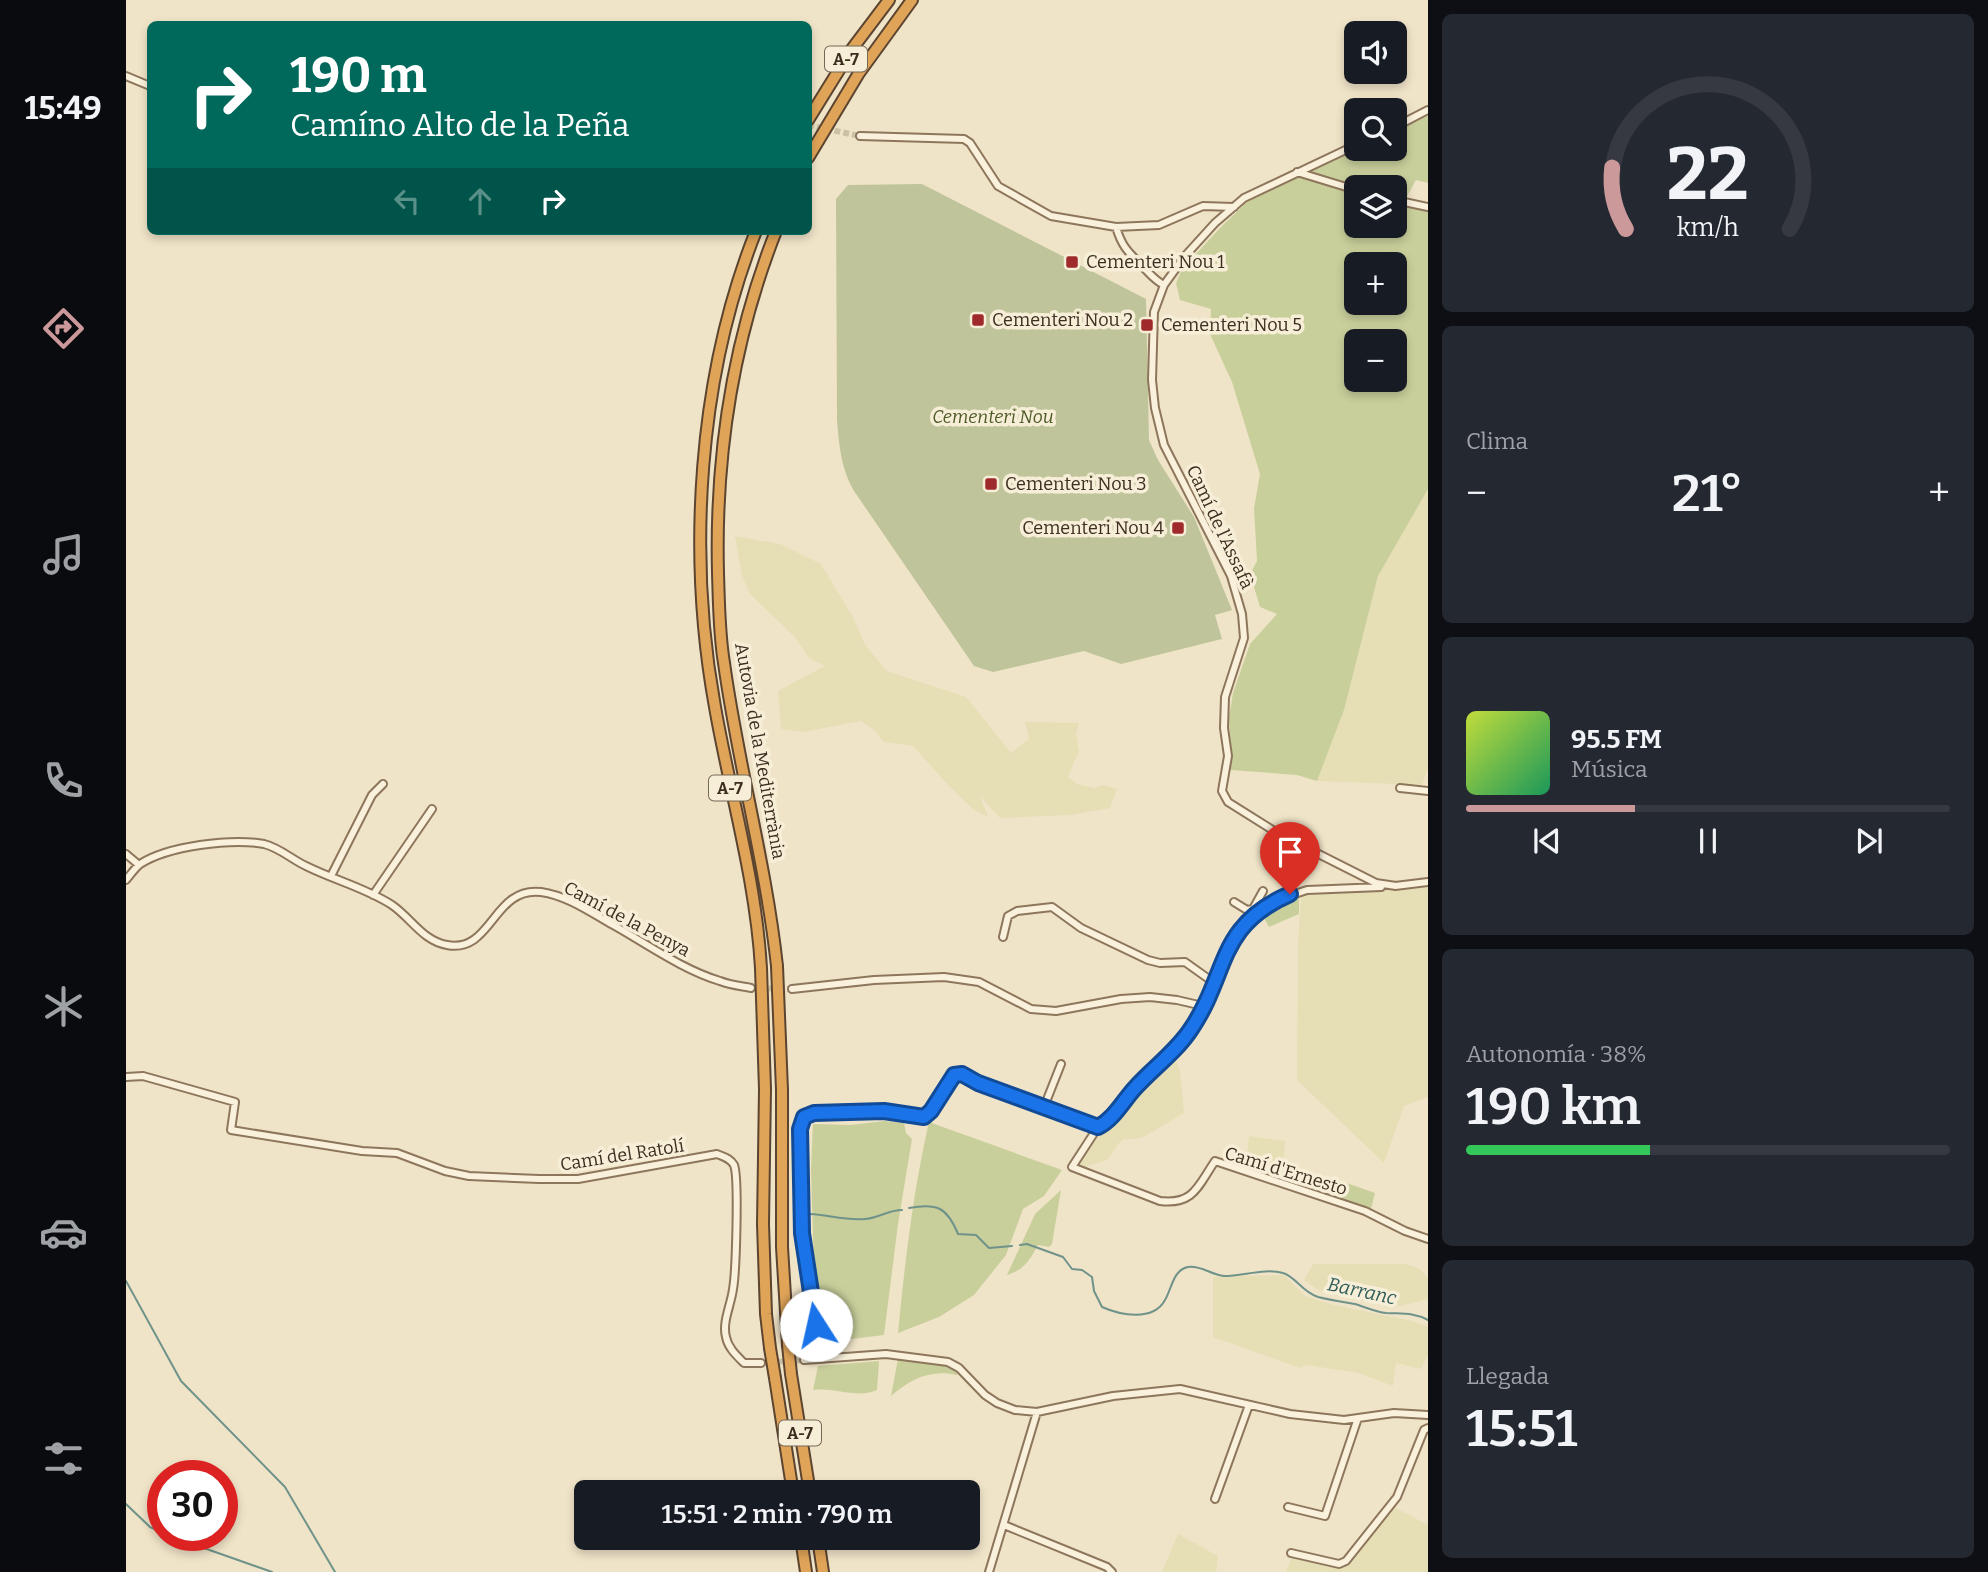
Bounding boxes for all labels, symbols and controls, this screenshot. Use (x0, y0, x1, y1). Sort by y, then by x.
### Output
map controls (1344, 21, 1407, 392)
button: sound (1344, 21, 1407, 84)
text: 190 m (290, 46, 427, 105)
road number: A-7 (825, 46, 867, 72)
icon: right (175, 49, 266, 140)
text: 15:49 (24, 89, 102, 127)
button: search (1344, 98, 1407, 161)
text: Camíno Alto de la Peña (290, 106, 629, 144)
text: 22 (1667, 131, 1749, 218)
button: layers (1344, 175, 1407, 238)
icon: left (388, 182, 426, 220)
icon: ahead (461, 182, 499, 220)
icon: right (534, 182, 572, 220)
text: km/h (1677, 213, 1739, 243)
place label: Cementeri Nou 1 (1086, 251, 1225, 273)
button: + (1344, 252, 1407, 315)
marker: Cementeri Nou 1 (1064, 254, 1080, 270)
icon: directions (39, 304, 88, 353)
place label: Cementeri Nou 2 (992, 309, 1133, 331)
marker: Cementeri Nou 2 (970, 312, 986, 328)
place label: Cementeri Nou 5 (1161, 314, 1302, 336)
marker: Cementeri Nou 5 (1139, 317, 1155, 333)
button: − (1344, 329, 1407, 392)
park label: Cementeri Nou (932, 406, 1054, 428)
text: Clima (1466, 427, 1528, 455)
street label: Camí de l'Assafà (1182, 462, 1258, 593)
text: 21° (1672, 462, 1743, 525)
text: − (1466, 470, 1487, 516)
text: + (1928, 470, 1950, 516)
place label: Cementeri Nou 3 (1005, 473, 1147, 495)
marker: Cementeri Nou 3 (983, 476, 999, 492)
place label: Cementeri Nou 4 (1022, 517, 1164, 539)
marker: Cementeri Nou 4 (1170, 520, 1186, 536)
icon: music (39, 530, 88, 579)
street label: Autovia de la Mediterrània (730, 641, 790, 861)
text: 95.5 FM (1571, 724, 1662, 755)
text: Música (1571, 755, 1648, 783)
icon: phone (39, 756, 88, 805)
road number: A-7 (709, 776, 751, 800)
pin (1260, 822, 1320, 894)
icon: previous (1528, 822, 1566, 860)
icon: pause (1689, 822, 1727, 860)
icon: next (1850, 822, 1888, 860)
icon: arrive (1271, 833, 1309, 871)
street label: Camí de la Penya (560, 876, 694, 962)
icon: climate (39, 982, 88, 1031)
text: Autonomía · 38% (1466, 1040, 1646, 1068)
text: 190 km (1466, 1075, 1641, 1138)
street label: Camí del Ratolí (559, 1134, 686, 1176)
street label: Camí d'Ernesto (1222, 1142, 1350, 1200)
icon: car (39, 1208, 88, 1257)
water label: Barranc (1325, 1272, 1399, 1310)
position arrow (779, 1288, 853, 1362)
text: Llegada (1466, 1362, 1549, 1390)
text: 15:51 (1466, 1397, 1578, 1460)
road number: A-7 (779, 1420, 821, 1446)
icon: filters (39, 1434, 88, 1483)
speed limit sign: 30 (147, 1460, 238, 1551)
text: 15:51 · 2 min · 790 m (662, 1499, 892, 1530)

